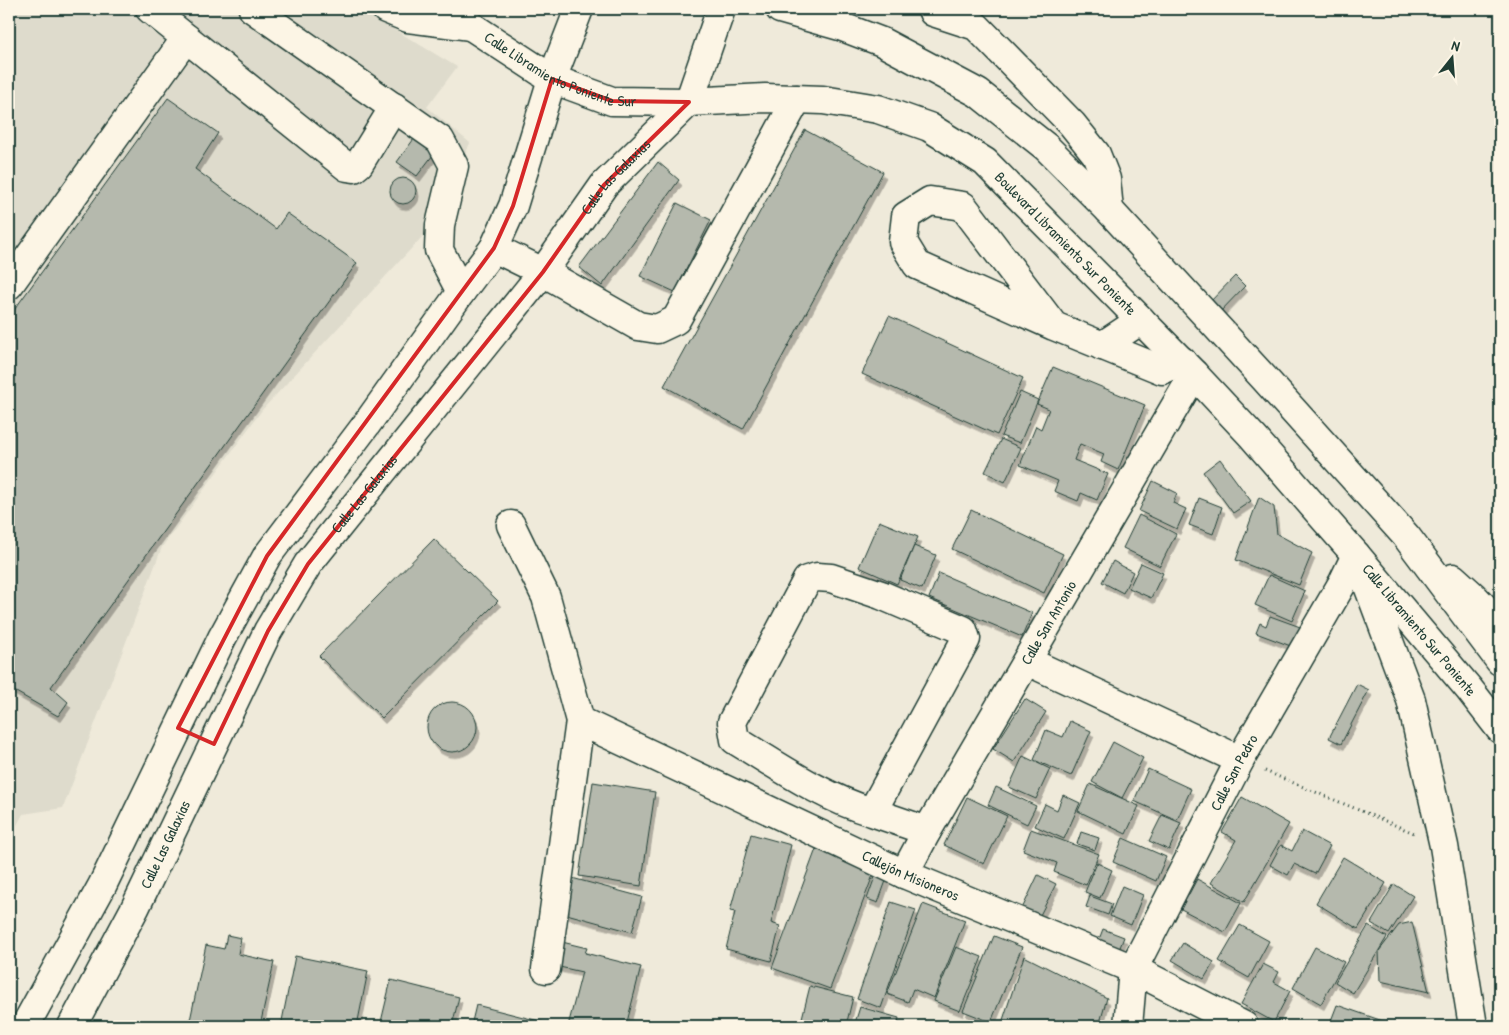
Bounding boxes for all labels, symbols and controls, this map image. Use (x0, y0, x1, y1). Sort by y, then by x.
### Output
street label: Calle Libramiento Poniente Sur (480, 26, 637, 111)
north arrow (1426, 32, 1476, 82)
text: N (1450, 35, 1463, 55)
street label: Calle Las Galaxias (576, 134, 655, 219)
street label: Boulevard Libramiento Sur Poniente (990, 167, 1141, 320)
street label: Calle Las Galaxias (326, 450, 402, 537)
street label: Calle Libramiento Sur Poniente (1358, 559, 1482, 700)
street label: Calle San Antonio (1015, 576, 1081, 669)
street label: Calle San Pedro (1205, 730, 1263, 814)
street label: Calle Las Galaxias (135, 797, 195, 892)
street label: Callejón Misioneros (859, 845, 963, 906)

